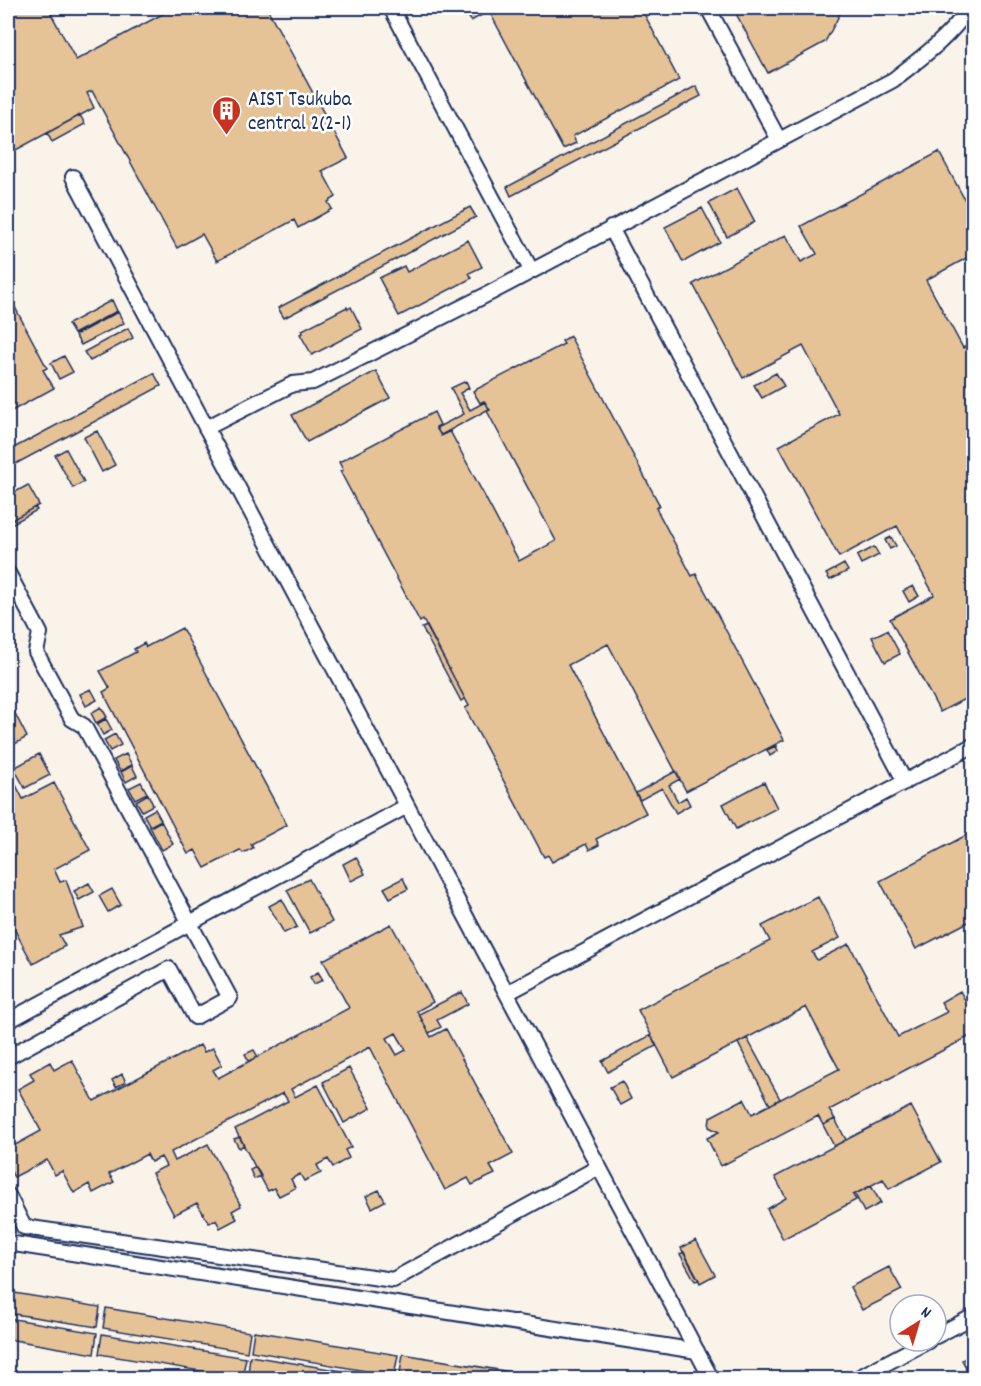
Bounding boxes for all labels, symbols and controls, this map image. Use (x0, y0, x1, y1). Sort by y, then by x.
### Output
place label: AIST Tsukuba central 2(2-1) (248, 86, 352, 140)
building icon: AIST Tsukuba central 2(2-1) (211, 94, 243, 136)
north arrow (888, 1293, 948, 1353)
text: N (915, 1301, 936, 1325)

